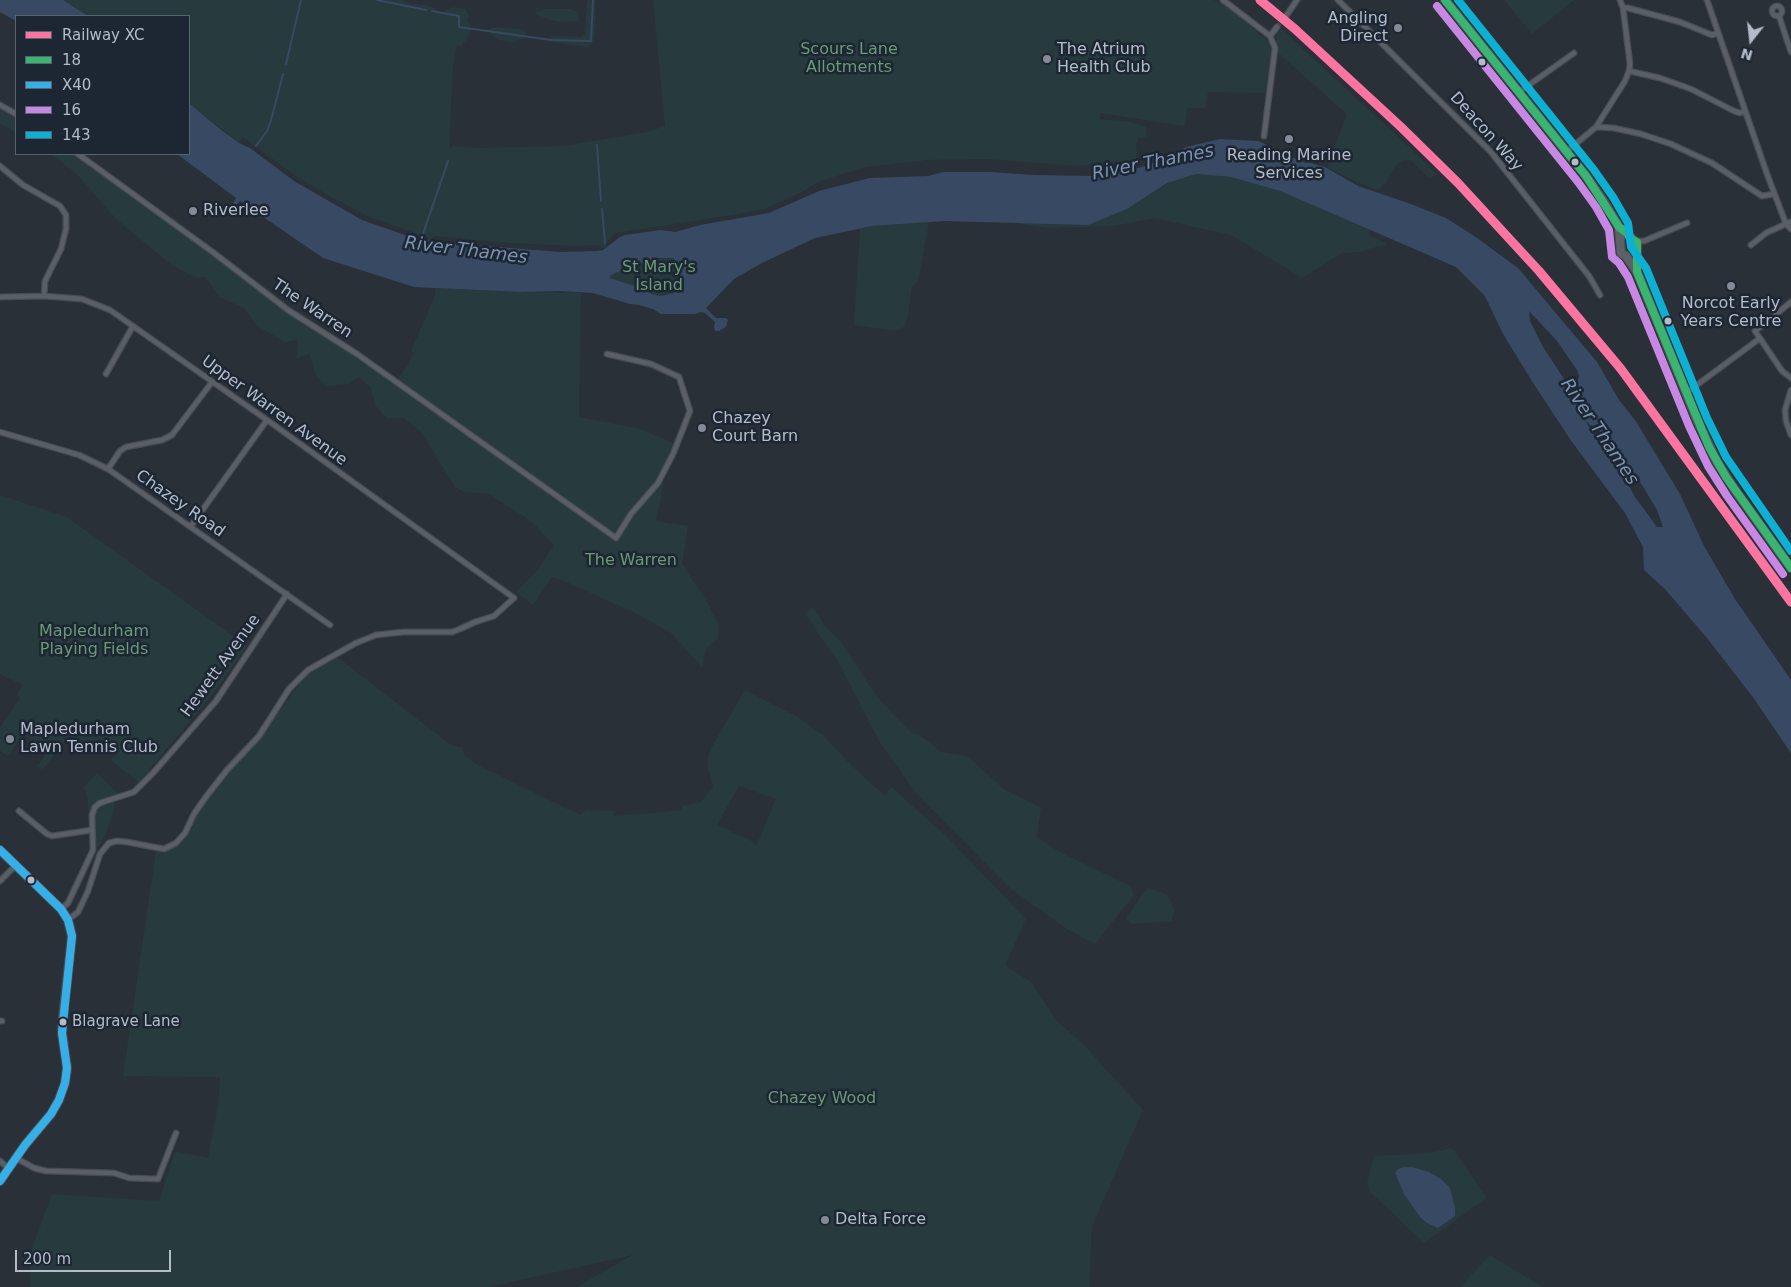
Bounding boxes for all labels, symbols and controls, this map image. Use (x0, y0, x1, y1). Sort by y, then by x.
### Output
place label: Angling Direct (1328, 9, 1388, 47)
legend (15, 15, 190, 155)
north arrow (1726, 15, 1776, 65)
marker: Angling Direct (1392, 22, 1404, 34)
text: Railway XC (62, 26, 144, 44)
park label: Scours Lane Allotments (800, 40, 898, 78)
place label: The Atrium Health Club (1057, 40, 1151, 78)
text: N (1739, 45, 1755, 64)
text: 18 (62, 51, 81, 69)
marker: The Atrium Health Club (1041, 53, 1053, 65)
unlabelled marker (1477, 57, 1487, 67)
text: X40 (62, 76, 91, 94)
street label: Deacon Way (1445, 88, 1527, 176)
text: 16 (62, 101, 81, 119)
text: 143 (62, 126, 91, 144)
marker: Reading Marine Services (1283, 133, 1295, 145)
water label: River Thames (1090, 141, 1216, 185)
place label: Reading Marine Services (1227, 146, 1351, 184)
unlabelled marker (1570, 157, 1580, 167)
place label: Riverlee (203, 201, 269, 221)
marker: Riverlee (187, 205, 199, 217)
water label: River Thames (403, 233, 529, 269)
park label: St Mary's Island (622, 258, 696, 296)
street label: The Warren (269, 275, 355, 343)
marker: Norcot Early Years Centre (1725, 280, 1737, 292)
place label: Norcot Early Years Centre (1681, 294, 1781, 332)
unlabelled marker (1663, 316, 1673, 326)
street label: Upper Warren Avenue (197, 352, 351, 470)
water label: River Thames (1555, 375, 1643, 489)
place label: Chazey Court Barn (712, 409, 798, 447)
marker: Chazey Court Barn (696, 422, 708, 434)
street label: Chazey Road (132, 466, 228, 542)
park label: The Warren (585, 551, 677, 571)
street label: Hewett Avenue (177, 611, 265, 721)
park label: Mapledurham Playing Fields (39, 622, 149, 660)
place label: Mapledurham Lawn Tennis Club (20, 720, 158, 758)
marker: Mapledurham Lawn Tennis Club (4, 733, 16, 745)
unlabelled marker (26, 875, 36, 885)
place label: Blagrave Lane (72, 1013, 180, 1031)
marker: Blagrave Lane (58, 1017, 68, 1027)
park label: Chazey Wood (768, 1089, 876, 1109)
place label: Delta Force (835, 1210, 926, 1230)
marker: Delta Force (819, 1214, 831, 1226)
scale bar (18, 1240, 174, 1272)
text: 200 m (23, 1250, 71, 1268)

